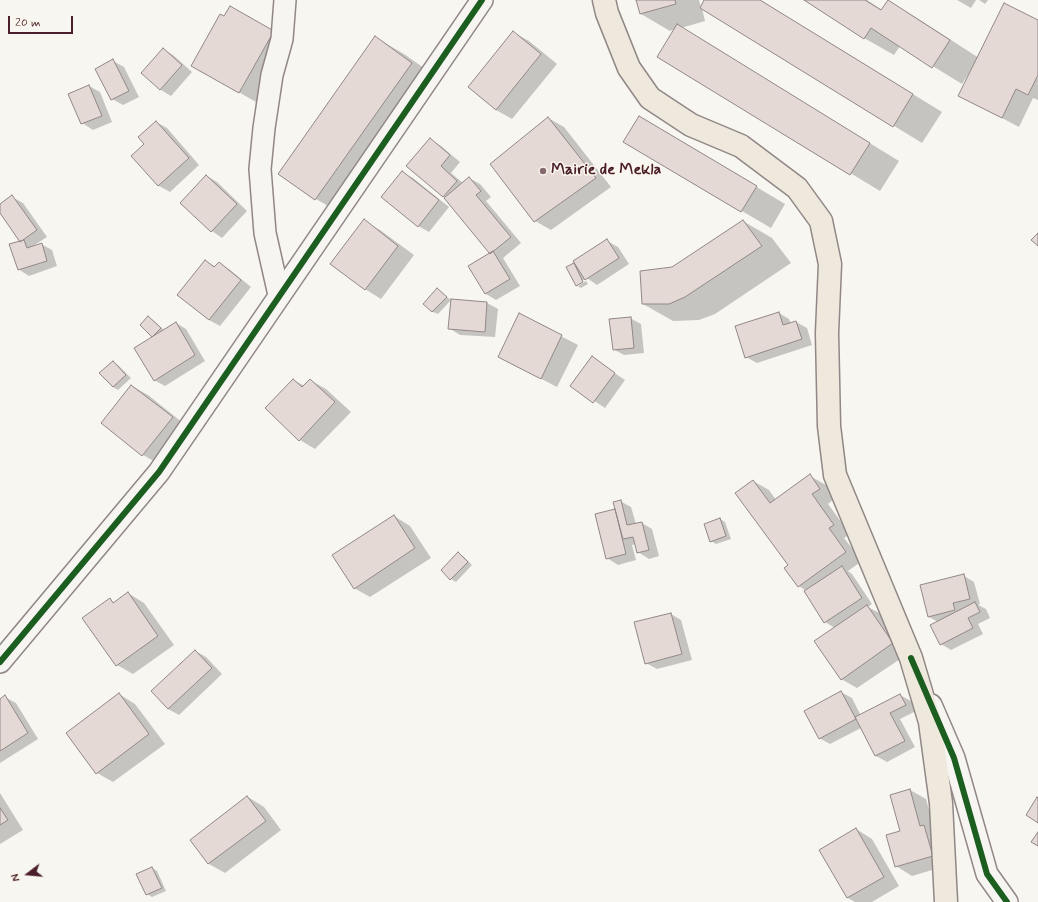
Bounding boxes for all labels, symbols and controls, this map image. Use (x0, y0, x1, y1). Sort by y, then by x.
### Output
scale bar (10, 8, 75, 34)
text: 20 m (15, 15, 41, 31)
place label: Mairie de Mekla (551, 161, 661, 181)
marker: Mairie de Mekla (538, 166, 548, 176)
north arrow (8, 854, 48, 894)
text: N (9, 872, 24, 883)

